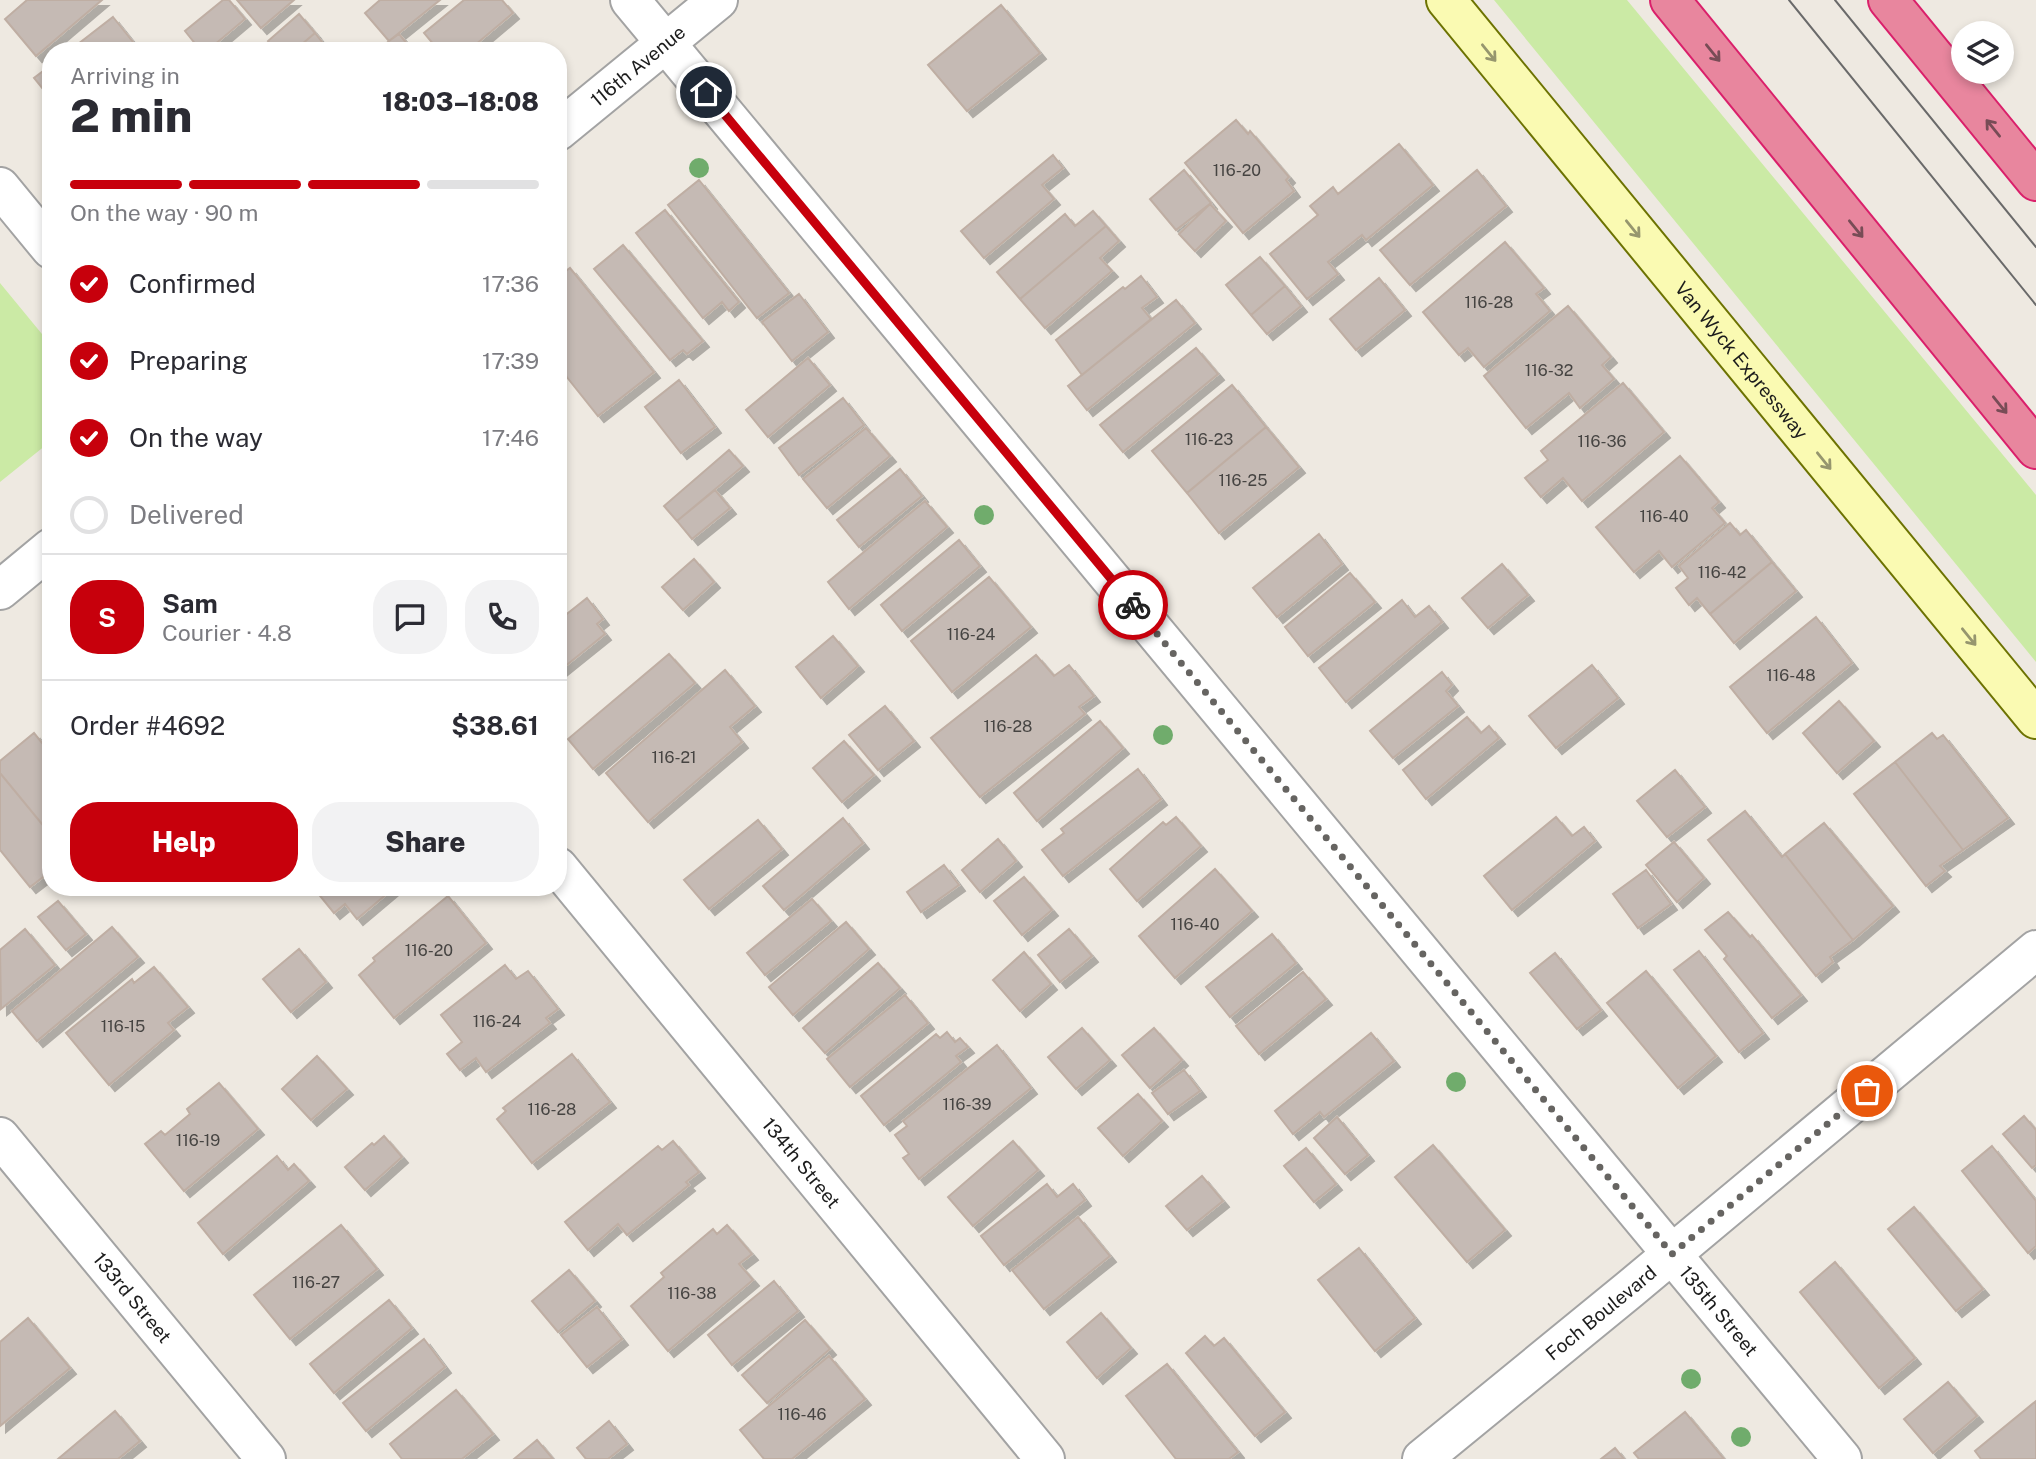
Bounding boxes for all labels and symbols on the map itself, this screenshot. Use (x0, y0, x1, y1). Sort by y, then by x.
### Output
street label: 116th Avenue (586, 21, 689, 111)
one-way arrow (1481, 43, 1497, 61)
one-way arrow (1705, 43, 1720, 61)
pin (676, 62, 736, 122)
one-way arrow (1985, 119, 2001, 137)
house number: 116-20 (1213, 161, 1261, 180)
one-way arrow (1625, 219, 1641, 237)
one-way arrow (1849, 220, 1864, 238)
street label: Van Wyck Expressway (1671, 277, 1813, 443)
house number: 116-28 (1465, 293, 1513, 312)
house number: 116-32 (1525, 361, 1573, 380)
one-way arrow (1993, 396, 2008, 414)
house number: 116-23 (1185, 430, 1233, 449)
house number: 116-36 (1578, 432, 1627, 451)
one-way arrow (1816, 452, 1832, 470)
house number: 116-25 (1219, 471, 1267, 490)
house number: 116-40 (1640, 507, 1689, 526)
house number: 116-42 (1698, 563, 1746, 582)
courier (1098, 570, 1168, 640)
house number: 116-24 (947, 625, 995, 644)
one-way arrow (1961, 628, 1976, 646)
house number: 116-48 (1766, 666, 1816, 685)
house number: 116-28 (984, 717, 1032, 736)
house number: 116-21 (651, 748, 697, 767)
house number: 116-40 (1171, 915, 1220, 934)
house number: 116-20 (405, 941, 453, 960)
house number: 116-24 (473, 1012, 521, 1031)
house number: 116-15 (101, 1017, 145, 1036)
pin (1837, 1061, 1897, 1121)
house number: 116-39 (943, 1095, 992, 1114)
house number: 116-28 (528, 1100, 576, 1119)
street label: 134th Street (758, 1113, 845, 1212)
house number: 116-19 (176, 1131, 220, 1150)
street label: 133rd Street (89, 1248, 176, 1347)
street label: Foch Boulevard (1541, 1261, 1661, 1365)
street label: 135th Street (1675, 1261, 1763, 1360)
house number: 116-27 (292, 1273, 340, 1292)
house number: 116-38 (667, 1284, 717, 1303)
house number: 116-46 (777, 1405, 827, 1424)

